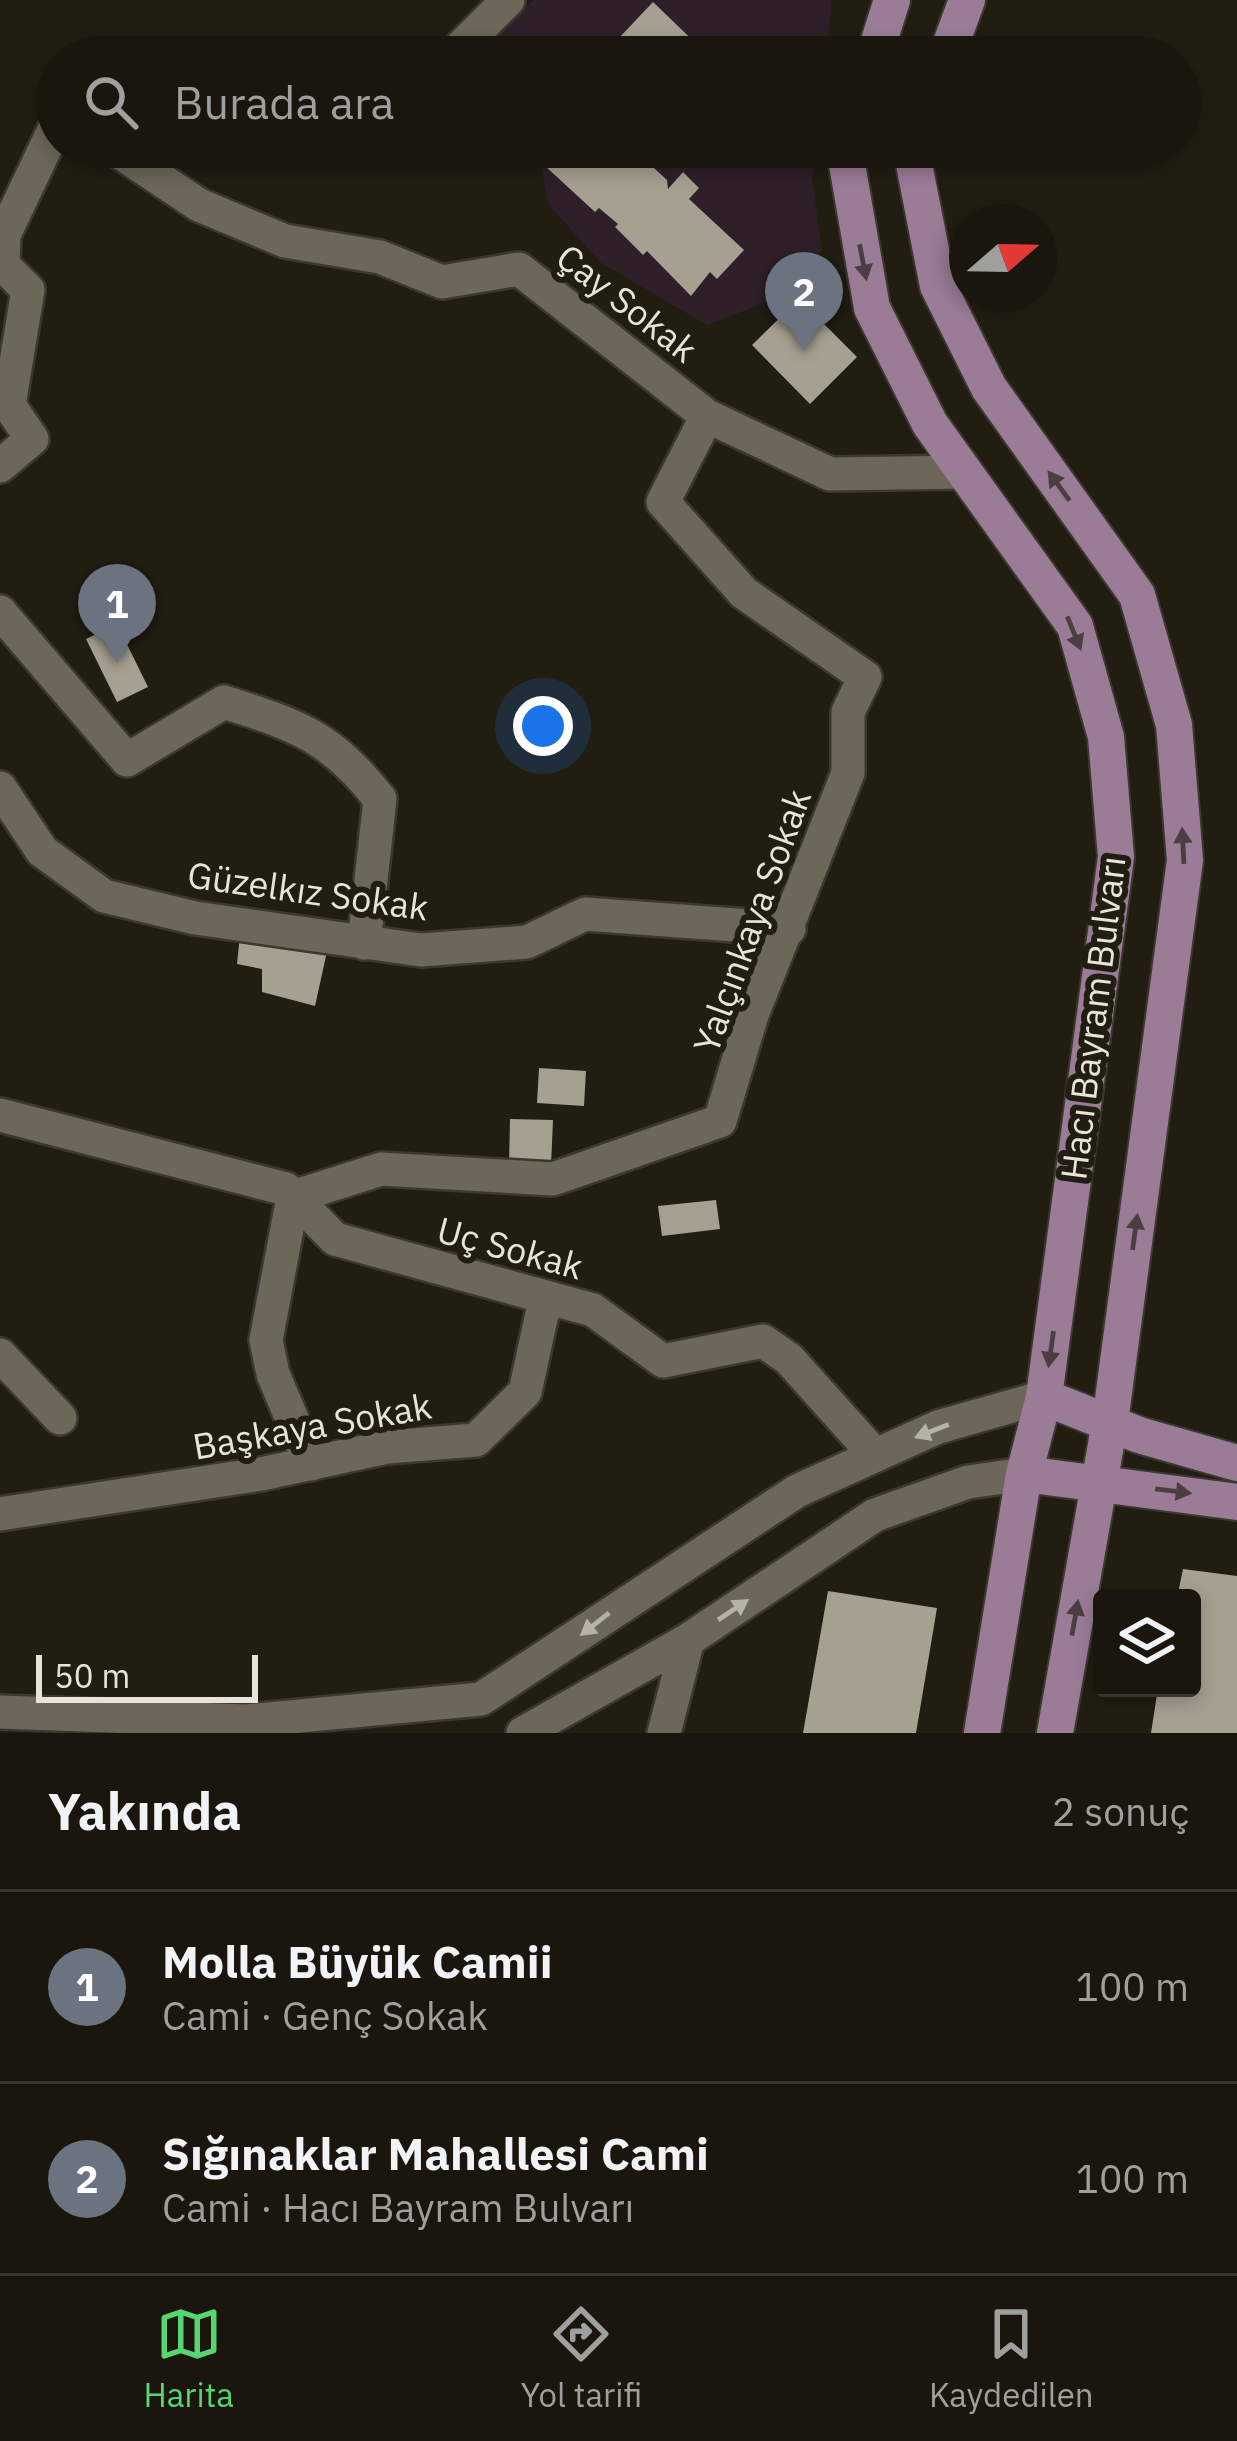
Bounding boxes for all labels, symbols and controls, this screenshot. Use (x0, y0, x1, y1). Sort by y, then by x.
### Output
search box (36, 36, 1201, 168)
icon: search (78, 69, 144, 135)
text: Burada ara (174, 73, 394, 131)
north arrow (949, 204, 1057, 312)
street label: Çay Sokak (547, 233, 707, 372)
one-way arrow (854, 243, 873, 281)
pin: 2 (765, 252, 843, 351)
one-way arrow (1048, 470, 1072, 502)
pin: 1 (78, 564, 156, 663)
one-way arrow (1066, 615, 1085, 651)
your location (513, 696, 573, 756)
street label: Yalçınkaya Sokak (682, 783, 821, 1059)
one-way arrow (1173, 826, 1192, 864)
street label: Güzelkız Sokak (185, 850, 431, 931)
street label: Hacı Bayram Bulvarı (1049, 854, 1136, 1182)
street label: Uç Sokak (432, 1206, 588, 1290)
one-way arrow (1126, 1213, 1145, 1251)
one-way arrow (1041, 1331, 1060, 1369)
street label: Başkaya Sokak (189, 1381, 435, 1470)
one-way arrow (914, 1422, 950, 1441)
one-way arrow (1154, 1481, 1192, 1500)
map controls (1093, 1589, 1201, 1697)
button: layers (1093, 1589, 1201, 1697)
one-way arrow (1066, 1598, 1084, 1636)
one-way arrow (716, 1600, 749, 1622)
one-way arrow (580, 1612, 611, 1636)
scale bar (36, 1649, 258, 1702)
text: 50 m (54, 1654, 130, 1697)
text: Yakında (48, 1778, 241, 1844)
text: 2 sonuç (1052, 1786, 1189, 1837)
text: Molla Büyük Camii (162, 1932, 553, 1990)
text: 1 (75, 1961, 99, 2012)
text: 100 m (1076, 1961, 1189, 2012)
text: Cami · Genç Sokak (162, 1990, 488, 2041)
text: Sığınaklar Mahallesi Cami (162, 2124, 709, 2182)
text: 2 (75, 2153, 99, 2204)
text: 100 m (1076, 2153, 1189, 2204)
text: Cami · Hacı Bayram Bulvarı (162, 2182, 634, 2233)
tab: Harita (143, 2301, 234, 2416)
tab: Yol tarifi (521, 2301, 642, 2416)
tab: Kaydedilen (929, 2301, 1094, 2416)

